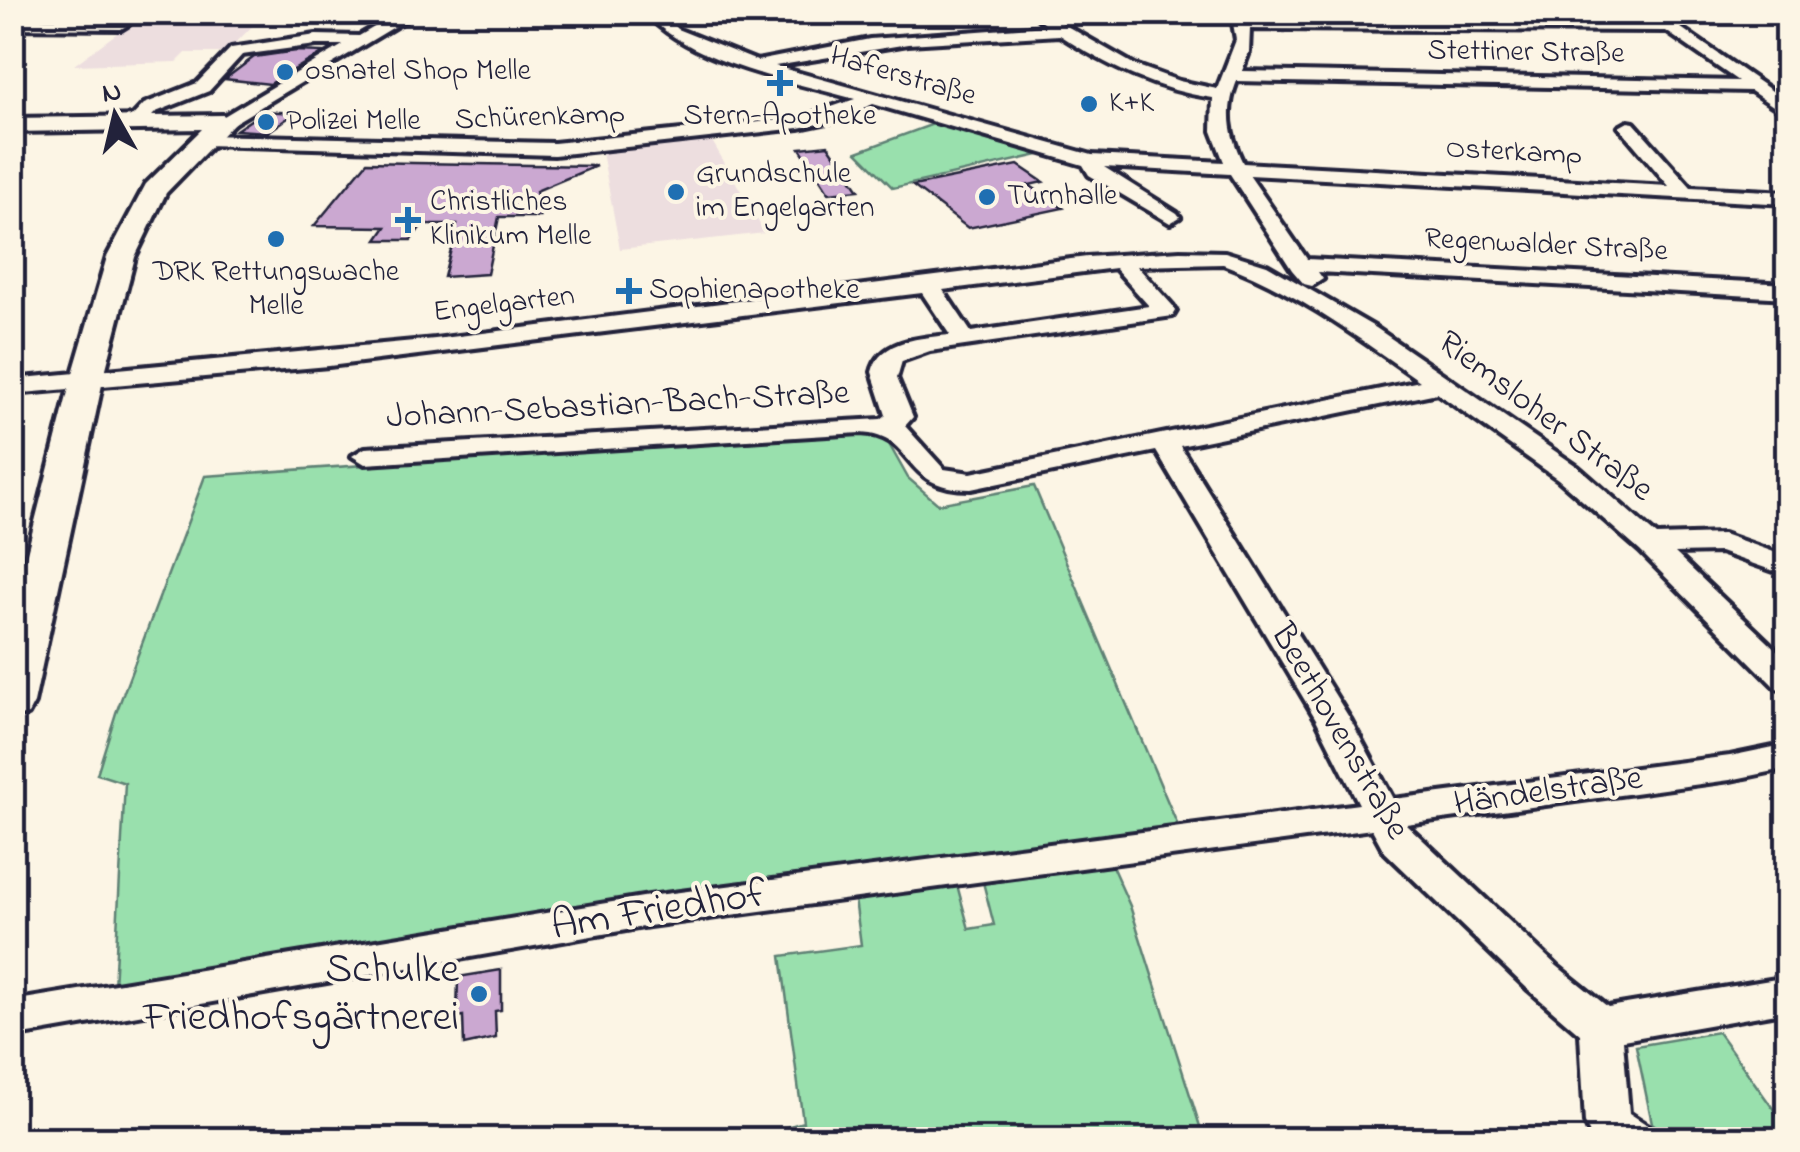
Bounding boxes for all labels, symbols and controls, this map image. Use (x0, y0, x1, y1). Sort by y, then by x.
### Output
street label: Stettiner Straße (1427, 29, 1626, 77)
street label: Haferstraße (825, 35, 982, 119)
place label: osnatel Shop Melle (305, 50, 532, 94)
marker: osnatel Shop Melle (274, 61, 296, 83)
north arrow (65, 65, 165, 165)
text: N (100, 72, 124, 115)
marker: Stern-Apotheke (769, 72, 791, 94)
place label: K+K (1109, 82, 1155, 126)
street label: Schürenkamp (454, 93, 626, 143)
marker: K+K (1078, 93, 1100, 115)
place label: Stern-Apotheke (684, 95, 877, 139)
place label: Polizei Melle (286, 100, 421, 144)
marker: Polizei Melle (255, 111, 277, 133)
street label: Osterkamp (1445, 127, 1583, 179)
place label: Grundschule im Engelgarten (696, 153, 874, 231)
place label: Turnhalle (1007, 175, 1118, 219)
place label: Christliches Klinikum Melle (430, 181, 592, 259)
marker: Grundschule im Engelgarten (665, 181, 687, 203)
marker: Turnhalle (976, 186, 998, 208)
marker: Christliches Klinikum Melle (395, 207, 421, 233)
street label: Regenwalder Straße (1423, 218, 1669, 274)
marker: DRK Rettungswache Melle (265, 228, 287, 250)
place label: DRK Rettungswache Melle (152, 251, 400, 329)
place label: Sophienapotheke (649, 269, 860, 313)
street label: Engelgarten (431, 274, 577, 336)
marker: Sophienapotheke (618, 280, 640, 302)
street label: Riemsloher Straße (1426, 319, 1664, 516)
street label: Johann-Sebastian-Bach-Straße (385, 368, 851, 444)
street label: Beethovenstraße (1256, 613, 1422, 850)
street label: Händelstraße (1450, 753, 1646, 830)
street label: Am Friedhof (547, 864, 771, 958)
place label: Schulke Friedhofsgärtnerei (142, 940, 459, 1049)
marker: Schulke Friedhofsgärtnerei (468, 983, 490, 1005)

